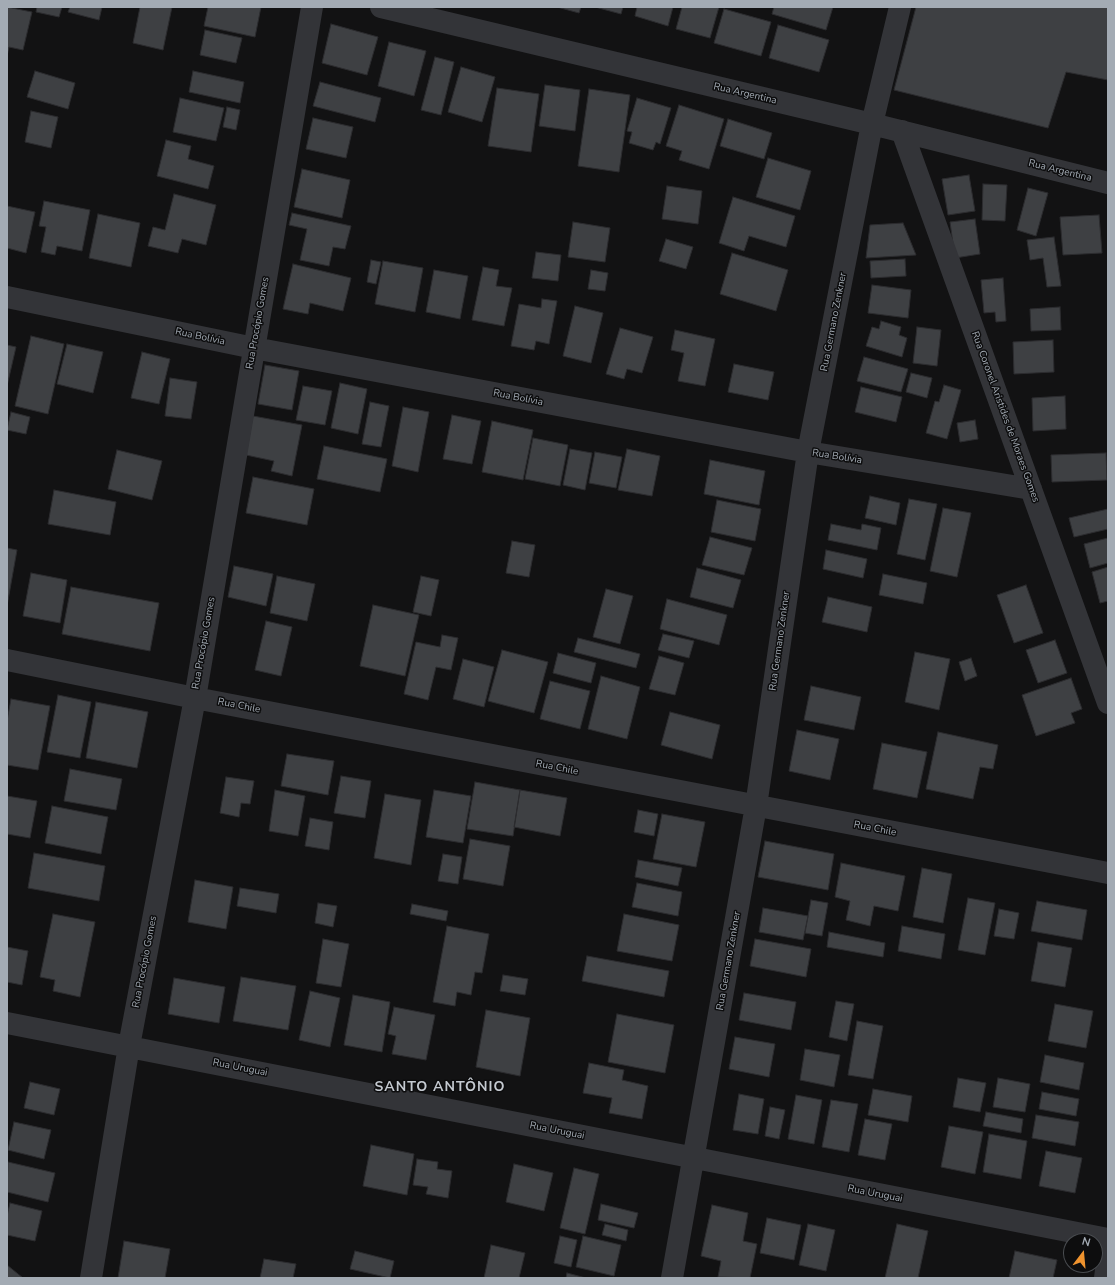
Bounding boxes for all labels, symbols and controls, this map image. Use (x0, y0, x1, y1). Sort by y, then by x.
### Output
street label: Rua Argentina (712, 81, 778, 107)
street label: Rua Argentina (1027, 157, 1093, 185)
street label: Rua Germano Zenkner (819, 272, 849, 372)
street label: Rua Procópio Gomes (244, 276, 272, 370)
street label: Rua Bolívia (174, 326, 226, 348)
street label: Rua Coronel Aristides de Moraes Gomes (968, 330, 1042, 504)
street label: Rua Bolívia (492, 387, 544, 409)
street label: Rua Bolívia (811, 447, 863, 467)
street label: Rua Germano Zenkner (767, 590, 793, 692)
street label: Rua Procópio Gomes (190, 596, 218, 690)
street label: Rua Chile (217, 696, 261, 716)
street label: Rua Chile (535, 758, 579, 778)
street label: Rua Chile (853, 819, 897, 839)
street label: Rua Germano Zenkner (714, 911, 744, 1011)
street label: Rua Procópio Gomes (130, 915, 160, 1009)
street label: Rua Uruguai (212, 1057, 268, 1079)
district label: SANTO ANTÔNIO (375, 1080, 505, 1096)
street label: Rua Uruguai (529, 1120, 585, 1142)
street label: Rua Uruguai (847, 1183, 903, 1205)
north arrow (1063, 1233, 1103, 1273)
text: N (1080, 1234, 1092, 1250)

